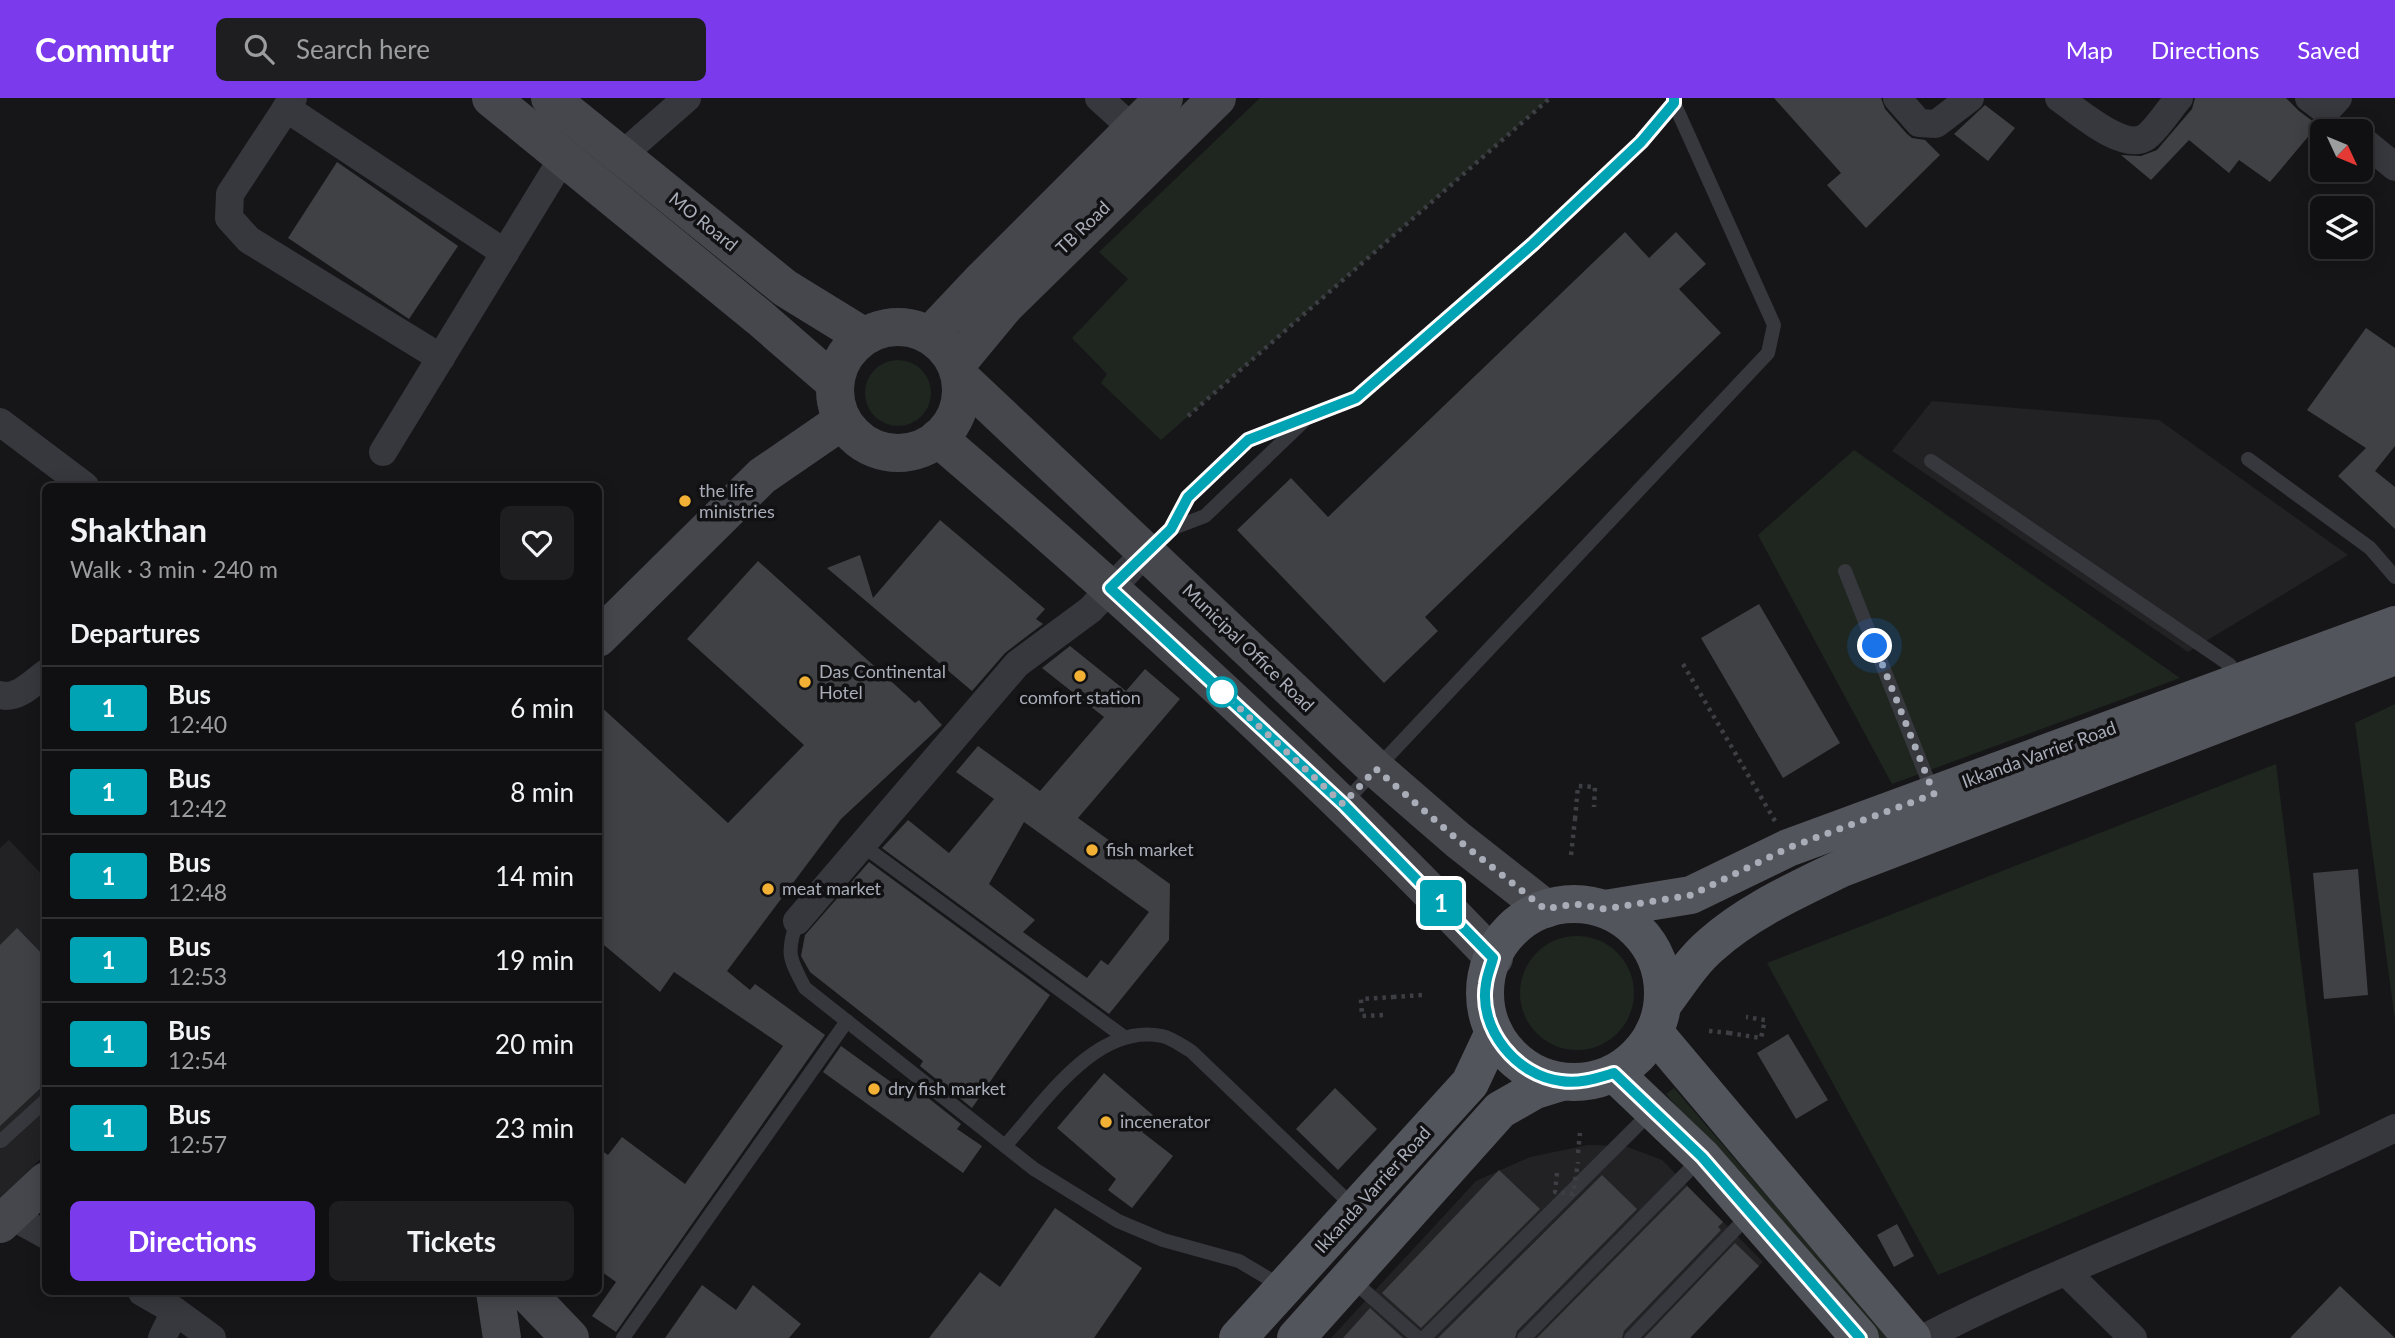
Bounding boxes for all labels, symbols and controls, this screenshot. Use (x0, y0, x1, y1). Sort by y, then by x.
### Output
search box (216, 18, 706, 81)
text: Commutr (35, 29, 174, 69)
icon: search (240, 30, 278, 68)
text: Search here (296, 33, 430, 65)
text: Map (2066, 35, 2113, 64)
text: Directions (2151, 35, 2259, 64)
text: Saved (2297, 35, 2360, 64)
north arrow (2310, 119, 2373, 182)
map controls (2310, 119, 2373, 259)
street label: MO Roard (665, 187, 742, 256)
street label: TB Road (1051, 196, 1114, 258)
button: layers (2310, 196, 2373, 259)
place label: the life ministries (699, 479, 775, 522)
marker: the life ministries (677, 493, 693, 509)
button: heart (500, 506, 574, 580)
text: Shakthan (70, 509, 207, 549)
text: Walk · 3 min · 240 m (70, 555, 278, 583)
street label: Municipal Office Road (1178, 579, 1319, 716)
text: Departures (70, 617, 200, 649)
your location (1857, 628, 1892, 663)
place label: Das Continental Hotel (819, 660, 946, 703)
marker: comfort station (1072, 668, 1088, 684)
marker: Das Continental Hotel (797, 674, 813, 690)
unlabelled marker (1207, 677, 1237, 707)
text: Bus (168, 678, 211, 710)
place label: comfort station (1019, 686, 1141, 708)
text: 6 min (510, 692, 574, 724)
text: 1 (102, 693, 115, 722)
text: 12:40 (168, 710, 227, 738)
street label: Ikkanda Varrier Road (1958, 716, 2119, 792)
text: Bus (168, 762, 211, 794)
text: 8 min (510, 776, 574, 808)
text: 1 (102, 777, 115, 806)
text: 12:42 (168, 794, 227, 822)
place label: fish market (1106, 838, 1194, 860)
marker: fish market (1084, 842, 1100, 858)
text: Bus (168, 846, 211, 878)
text: 14 min (495, 860, 574, 892)
text: 1 (102, 861, 115, 890)
place label: meat market (782, 877, 882, 899)
text: 12:48 (168, 878, 227, 906)
line badge: 1 (1418, 880, 1464, 926)
marker: meat market (760, 881, 776, 897)
text: 1 (1434, 888, 1448, 917)
text: Bus (168, 930, 211, 962)
text: 19 min (495, 944, 574, 976)
text: 1 (102, 945, 115, 974)
text: 12:53 (168, 962, 227, 990)
text: Bus (168, 1014, 211, 1046)
text: 20 min (495, 1028, 574, 1060)
text: 1 (102, 1029, 115, 1058)
text: 12:54 (168, 1046, 227, 1074)
place label: dry fish market (888, 1077, 1006, 1099)
marker: dry fish market (866, 1081, 882, 1097)
text: Bus (168, 1098, 211, 1130)
place label: incenerator (1120, 1110, 1211, 1132)
text: 23 min (495, 1112, 574, 1144)
text: 1 (102, 1113, 115, 1142)
marker: incenerator (1098, 1114, 1114, 1130)
street label: Ikkanda Varrier Road (1310, 1122, 1435, 1257)
text: 12:57 (168, 1130, 227, 1158)
button: Directions (70, 1201, 315, 1281)
button: Tickets (329, 1201, 574, 1281)

